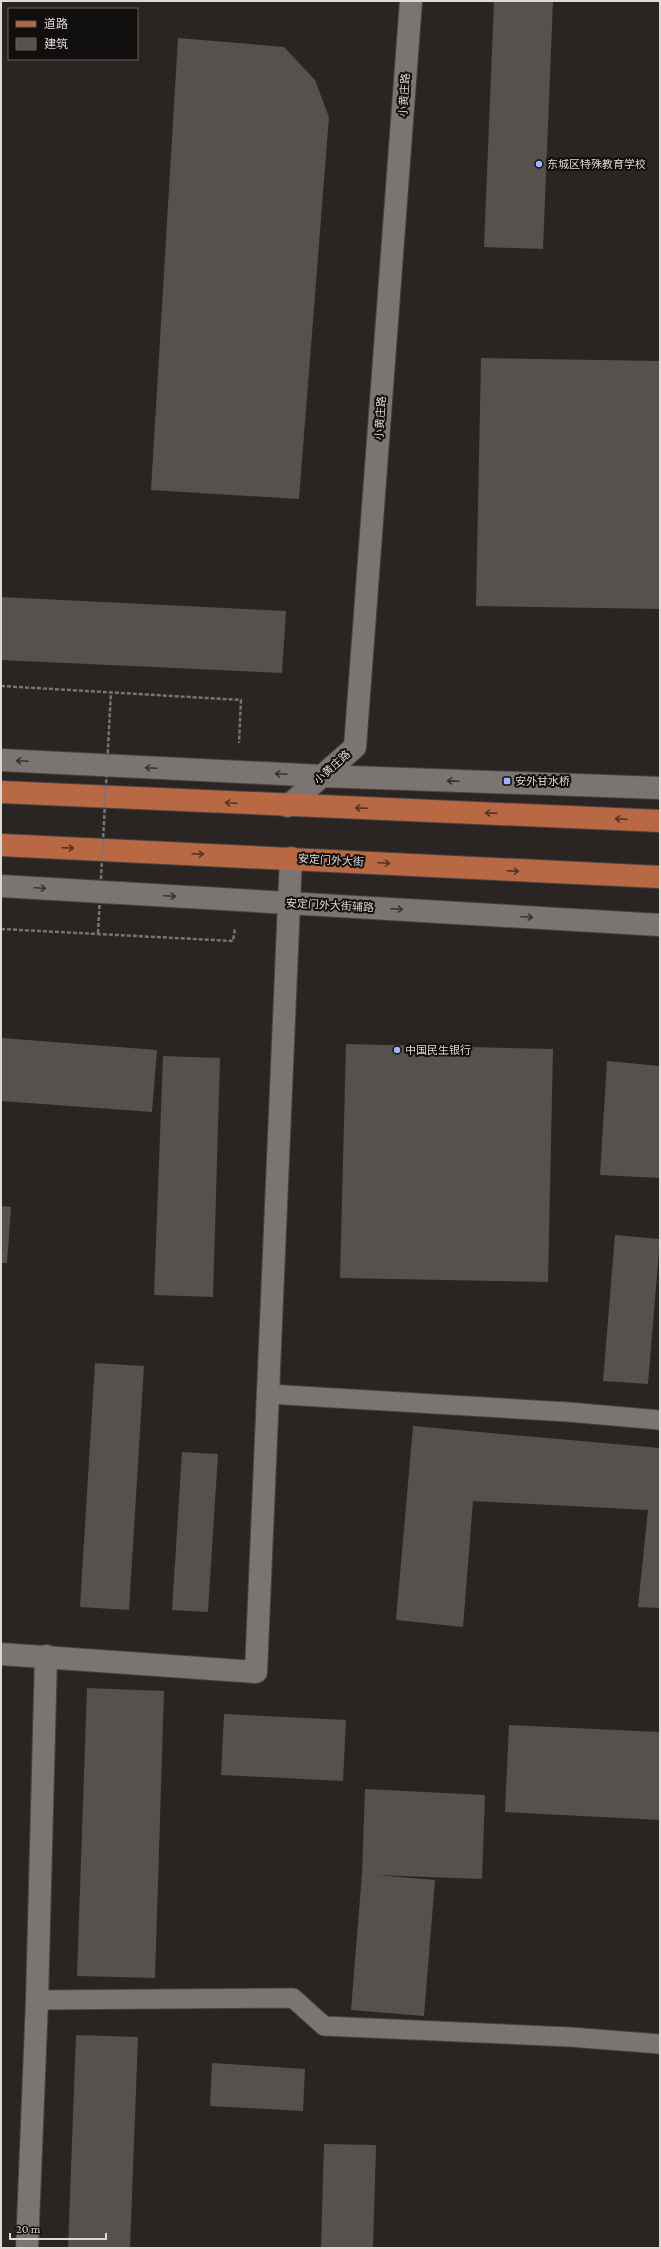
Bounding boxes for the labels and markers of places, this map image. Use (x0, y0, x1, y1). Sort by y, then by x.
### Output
place label: 东城区特殊教育学校 (547, 158, 646, 170)
marker: 东城区特殊教育学校 (534, 159, 544, 169)
place label: 安外甘水桥 (515, 775, 570, 787)
marker: 安外甘水桥 (502, 776, 512, 786)
place label: 中国民生银行 (405, 1044, 471, 1056)
marker: 中国民生银行 (392, 1045, 402, 1055)

